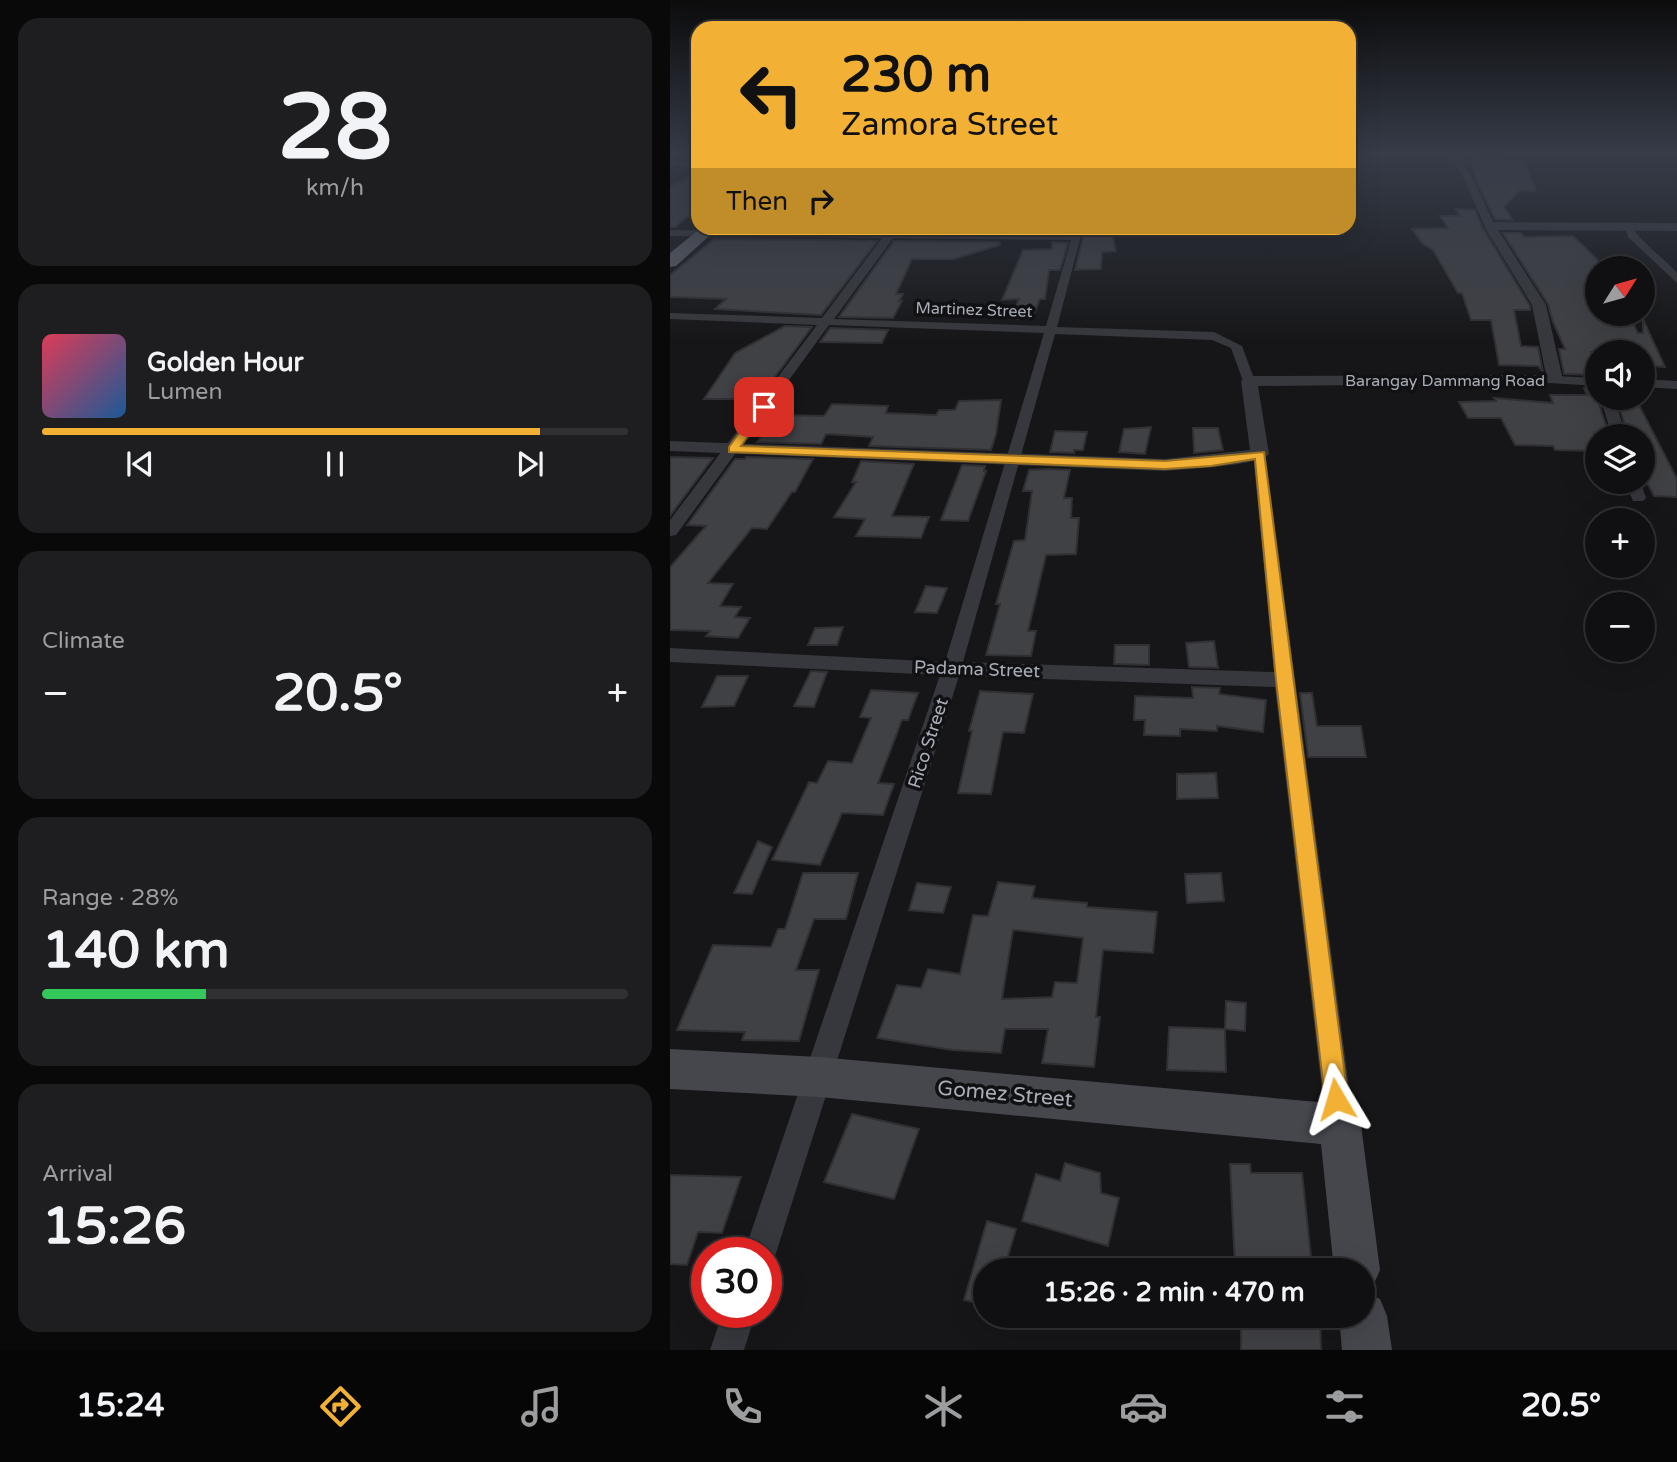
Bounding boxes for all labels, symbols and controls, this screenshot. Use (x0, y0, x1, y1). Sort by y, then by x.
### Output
text: 230 m (841, 46, 991, 105)
icon: left (726, 49, 817, 140)
text: 28 (278, 73, 392, 183)
text: Zamora Street (841, 106, 1058, 144)
text: km/h (306, 174, 364, 202)
icon: right (802, 182, 840, 220)
text: Then (726, 186, 788, 217)
north arrow (1585, 256, 1655, 326)
map controls (1585, 256, 1655, 662)
street label: Martinez Street (915, 298, 1033, 322)
button: sound (1585, 340, 1655, 410)
text: Golden Hour (147, 347, 304, 378)
street label: Barangay Dammang Road (1345, 371, 1545, 391)
pin (734, 377, 794, 437)
text: Lumen (147, 378, 222, 406)
icon: arrive (745, 388, 783, 426)
button: layers (1585, 424, 1655, 494)
icon: previous (121, 445, 159, 483)
icon: pause (316, 445, 354, 483)
icon: next (511, 445, 549, 483)
button: + (1585, 508, 1655, 578)
button: − (1585, 592, 1655, 662)
text: Climate (42, 627, 125, 655)
street label: Padama Street (914, 656, 1040, 682)
text: 20.5° (273, 662, 403, 725)
text: − (42, 671, 69, 717)
text: + (607, 671, 628, 717)
street label: Rico Street (903, 695, 953, 791)
text: Range · 28% (42, 884, 178, 912)
text: 140 km (42, 919, 230, 982)
position arrow (1299, 1062, 1373, 1136)
street label: Gomez Street (936, 1076, 1074, 1112)
text: Arrival (42, 1160, 113, 1188)
text: 15:26 (42, 1195, 186, 1258)
speed limit sign: 30 (691, 1237, 782, 1328)
text: 15:26 · 2 min · 470 m (1043, 1277, 1305, 1308)
icon: directions (316, 1382, 365, 1431)
icon: music (517, 1382, 566, 1431)
icon: phone (718, 1382, 767, 1431)
icon: climate (919, 1382, 968, 1431)
icon: car (1119, 1382, 1168, 1431)
icon: filters (1320, 1382, 1369, 1431)
text: 15:24 (76, 1387, 165, 1425)
text: 20.5° (1521, 1387, 1601, 1425)

